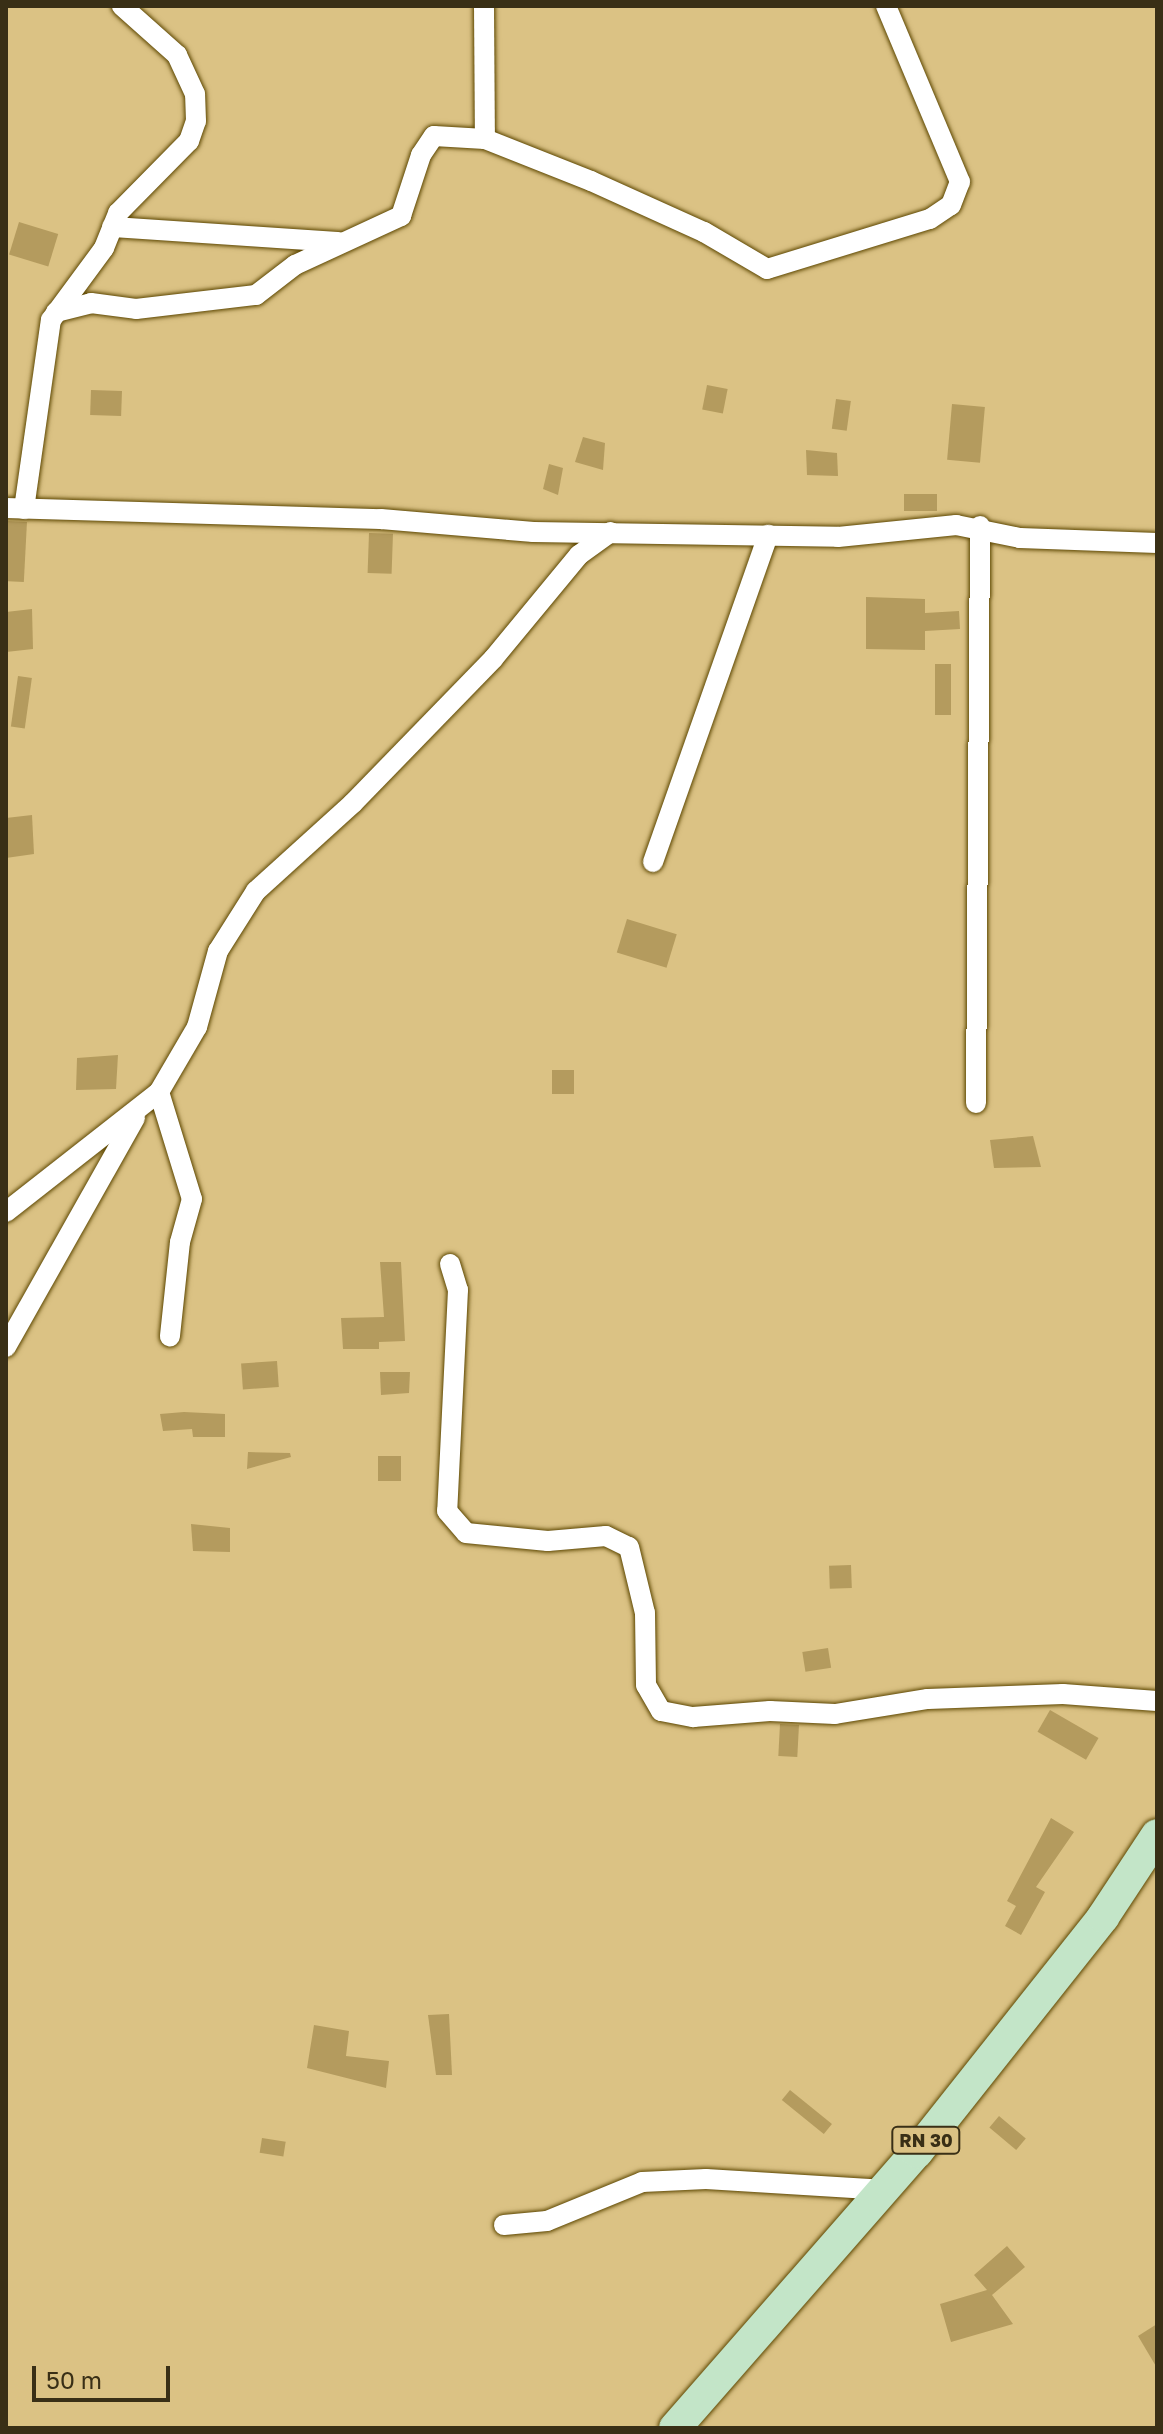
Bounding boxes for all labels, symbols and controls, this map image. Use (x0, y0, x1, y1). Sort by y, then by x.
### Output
road number: RN 30 (890, 2126, 962, 2154)
scale bar (36, 2350, 174, 2400)
text: 50 m (46, 2365, 102, 2394)

